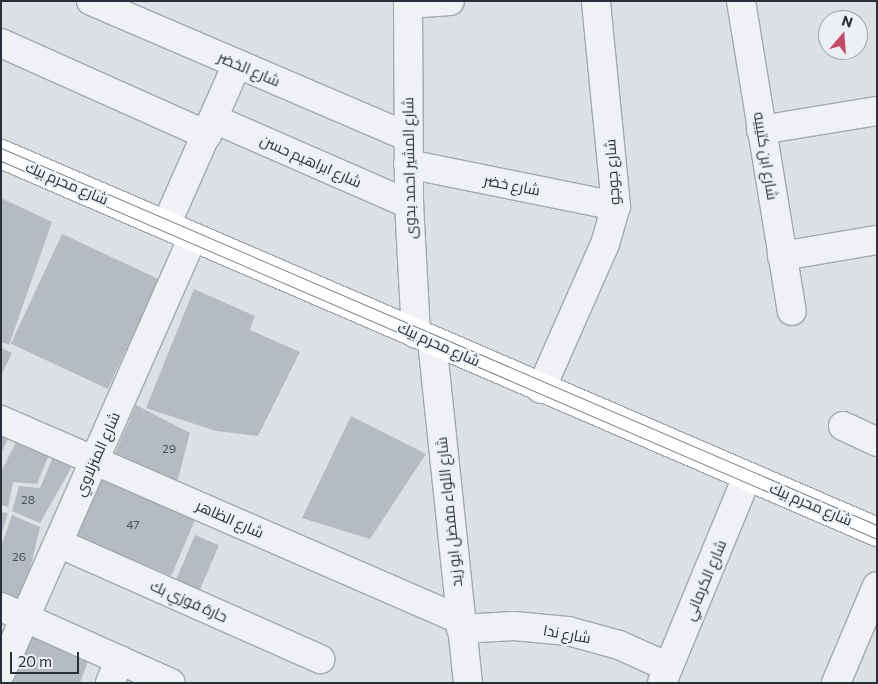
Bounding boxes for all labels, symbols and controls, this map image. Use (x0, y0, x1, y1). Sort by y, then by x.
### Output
north arrow (818, 10, 868, 60)
text: N (840, 12, 855, 31)
street label: شارع الخضر (215, 48, 283, 90)
street label: شارع المشير احمد بدوى (399, 97, 419, 239)
street label: شارع ابن كتيبيه (750, 111, 782, 201)
street label: شارع ابراهيم حسن (258, 131, 364, 191)
street label: شارع جوجو (601, 138, 623, 206)
street label: شارع محرم بيك (23, 158, 111, 208)
street label: شارع خضر (482, 171, 542, 199)
street label: شارع محرم بيك (395, 318, 483, 370)
street label: شارع المنزلاوي (70, 409, 124, 499)
street label: شارع اللواء مفضل ابو زيد (432, 436, 466, 588)
house number: 29 (162, 442, 176, 456)
street label: شارع محرم بيك (767, 479, 855, 529)
house number: 28 (21, 493, 35, 507)
street label: شارع الظاهر (193, 496, 267, 542)
house number: 47 (126, 518, 140, 532)
street label: شارع الكرماني (680, 537, 730, 623)
house number: 26 (12, 550, 26, 564)
street label: حارة فوزي بك (148, 576, 230, 626)
street label: شارع ندا (542, 621, 592, 647)
scale bar (12, 642, 81, 674)
text: 20 m (18, 652, 52, 670)

